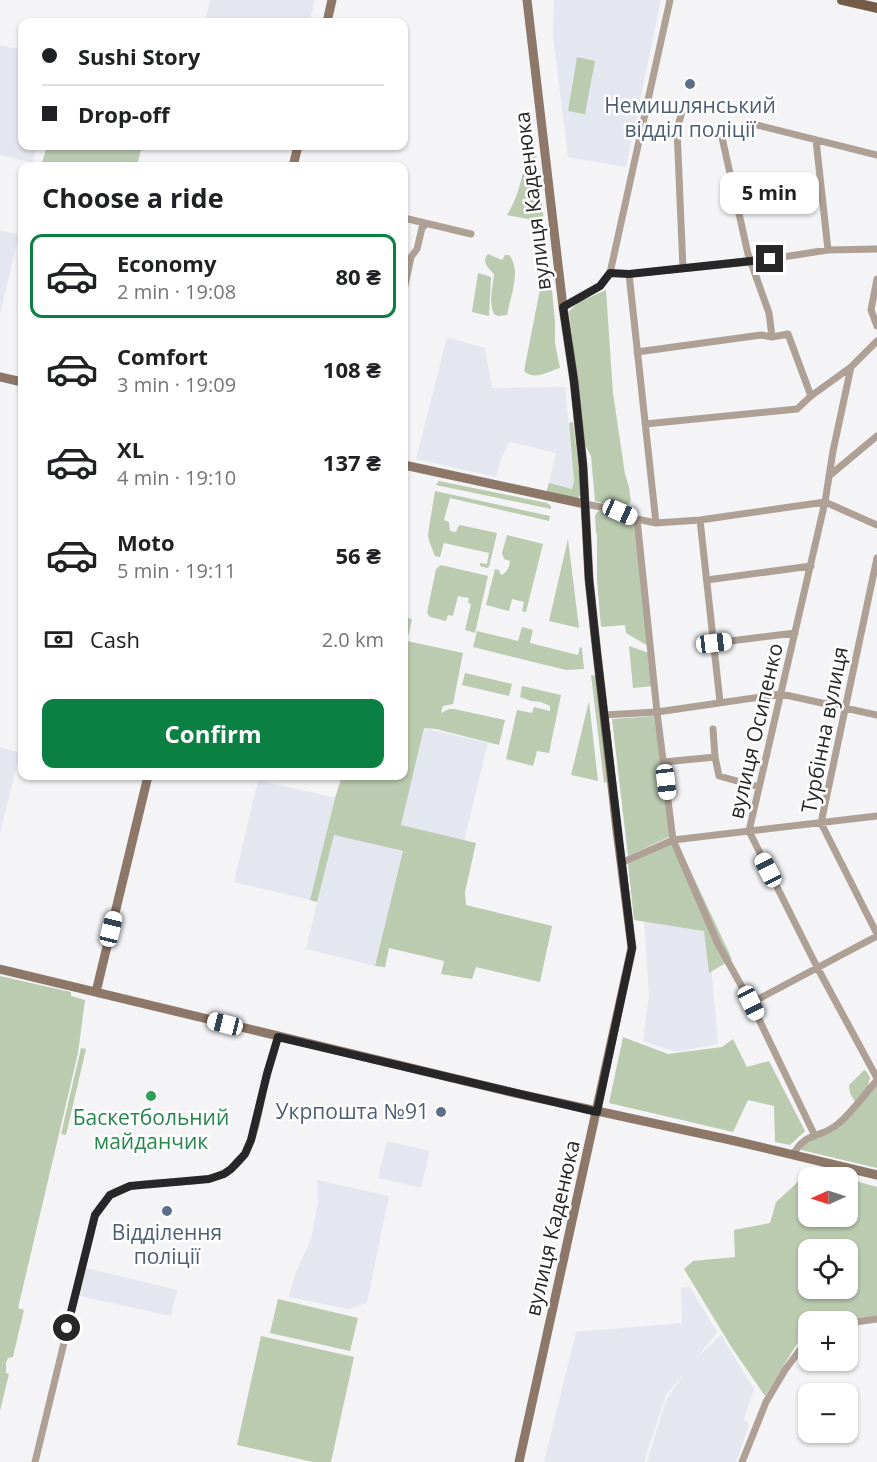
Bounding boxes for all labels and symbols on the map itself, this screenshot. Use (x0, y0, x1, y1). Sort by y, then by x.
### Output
marker: Немишлянський відділ поліції (683, 77, 697, 91)
place label: Немишлянський відділ поліції (604, 91, 776, 143)
street label: вулиця Каденюка (507, 110, 557, 292)
callout: 5 min (720, 172, 820, 214)
route end (756, 245, 783, 272)
car (600, 496, 640, 528)
car (695, 632, 733, 654)
street label: вулиця Осипенко (721, 640, 789, 821)
street label: Турбінна вулиця (794, 644, 854, 816)
car (655, 763, 677, 801)
car (752, 850, 784, 890)
car (98, 909, 124, 949)
car (735, 983, 767, 1023)
car (205, 1011, 245, 1037)
marker: Баскетбольний майданчик (144, 1089, 158, 1103)
place label: Укрпошта №91 (276, 1097, 429, 1125)
place label: Баскетбольний майданчик (73, 1103, 229, 1155)
marker: Укрпошта №91 (434, 1105, 448, 1119)
street label: вулиця Каденюка (518, 1137, 586, 1318)
north arrow (798, 1167, 858, 1227)
marker: Відділення поліції (160, 1204, 174, 1218)
place label: Відділення поліції (112, 1218, 222, 1270)
route start (53, 1314, 80, 1341)

